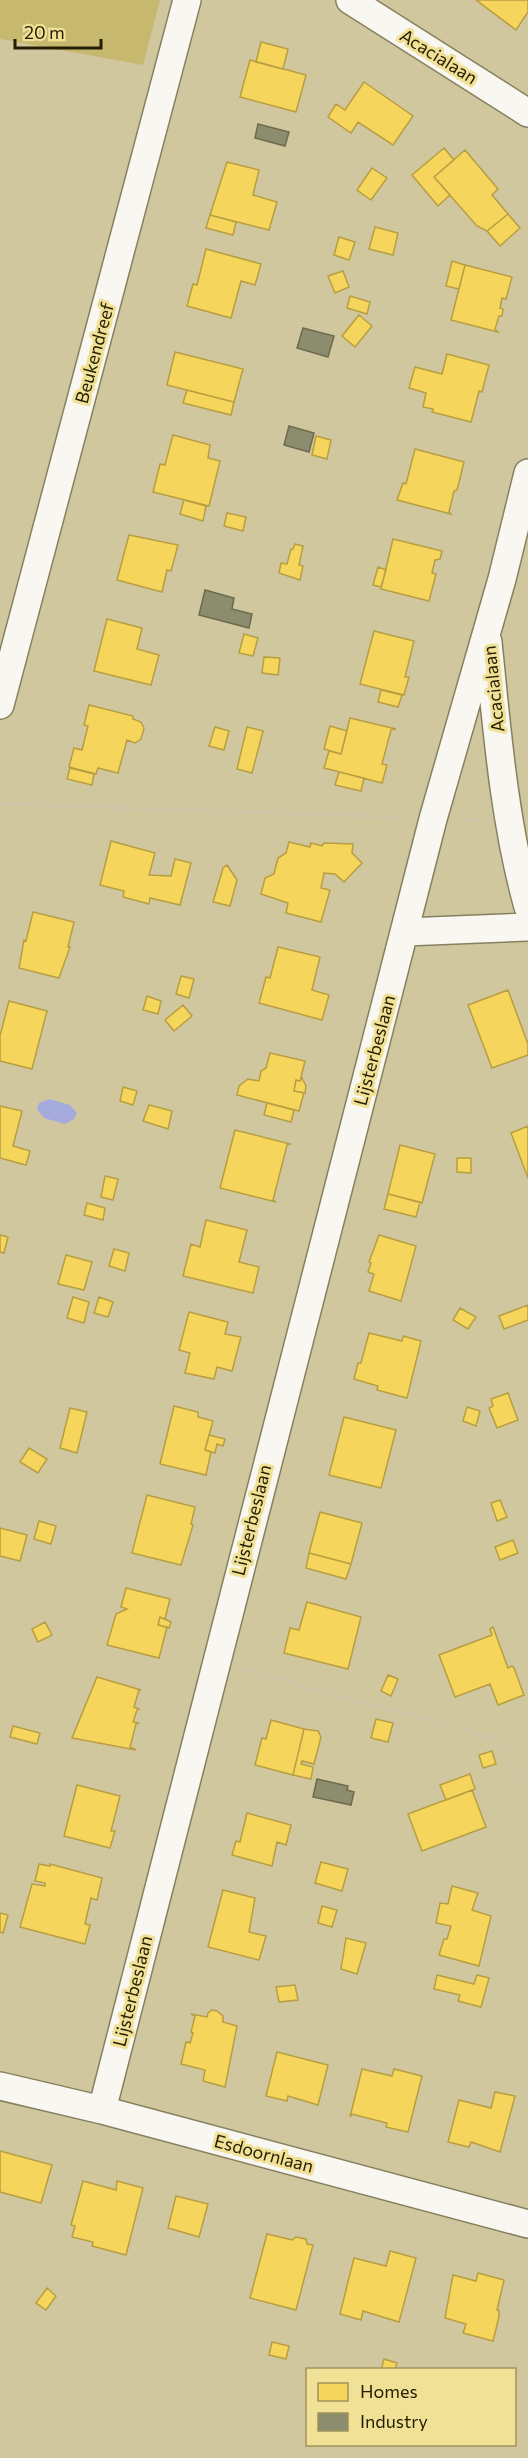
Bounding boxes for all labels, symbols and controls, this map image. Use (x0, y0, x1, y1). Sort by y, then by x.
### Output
scale bar (15, 12, 100, 50)
text: 20 m (24, 21, 65, 43)
street label: Acacialaan (396, 24, 482, 88)
street label: Beukendreef (70, 299, 118, 406)
street label: Acacialaan (478, 645, 508, 733)
street label: Lijsterbeslaan (349, 992, 399, 1108)
street label: Lijsterbeslaan (227, 1462, 275, 1578)
street label: Lijsterbeslaan (108, 1933, 156, 2049)
street label: Esdoornlaan (212, 2129, 316, 2177)
legend (306, 2368, 516, 2446)
text: Homes (360, 2380, 418, 2402)
text: Industry (360, 2410, 428, 2432)

